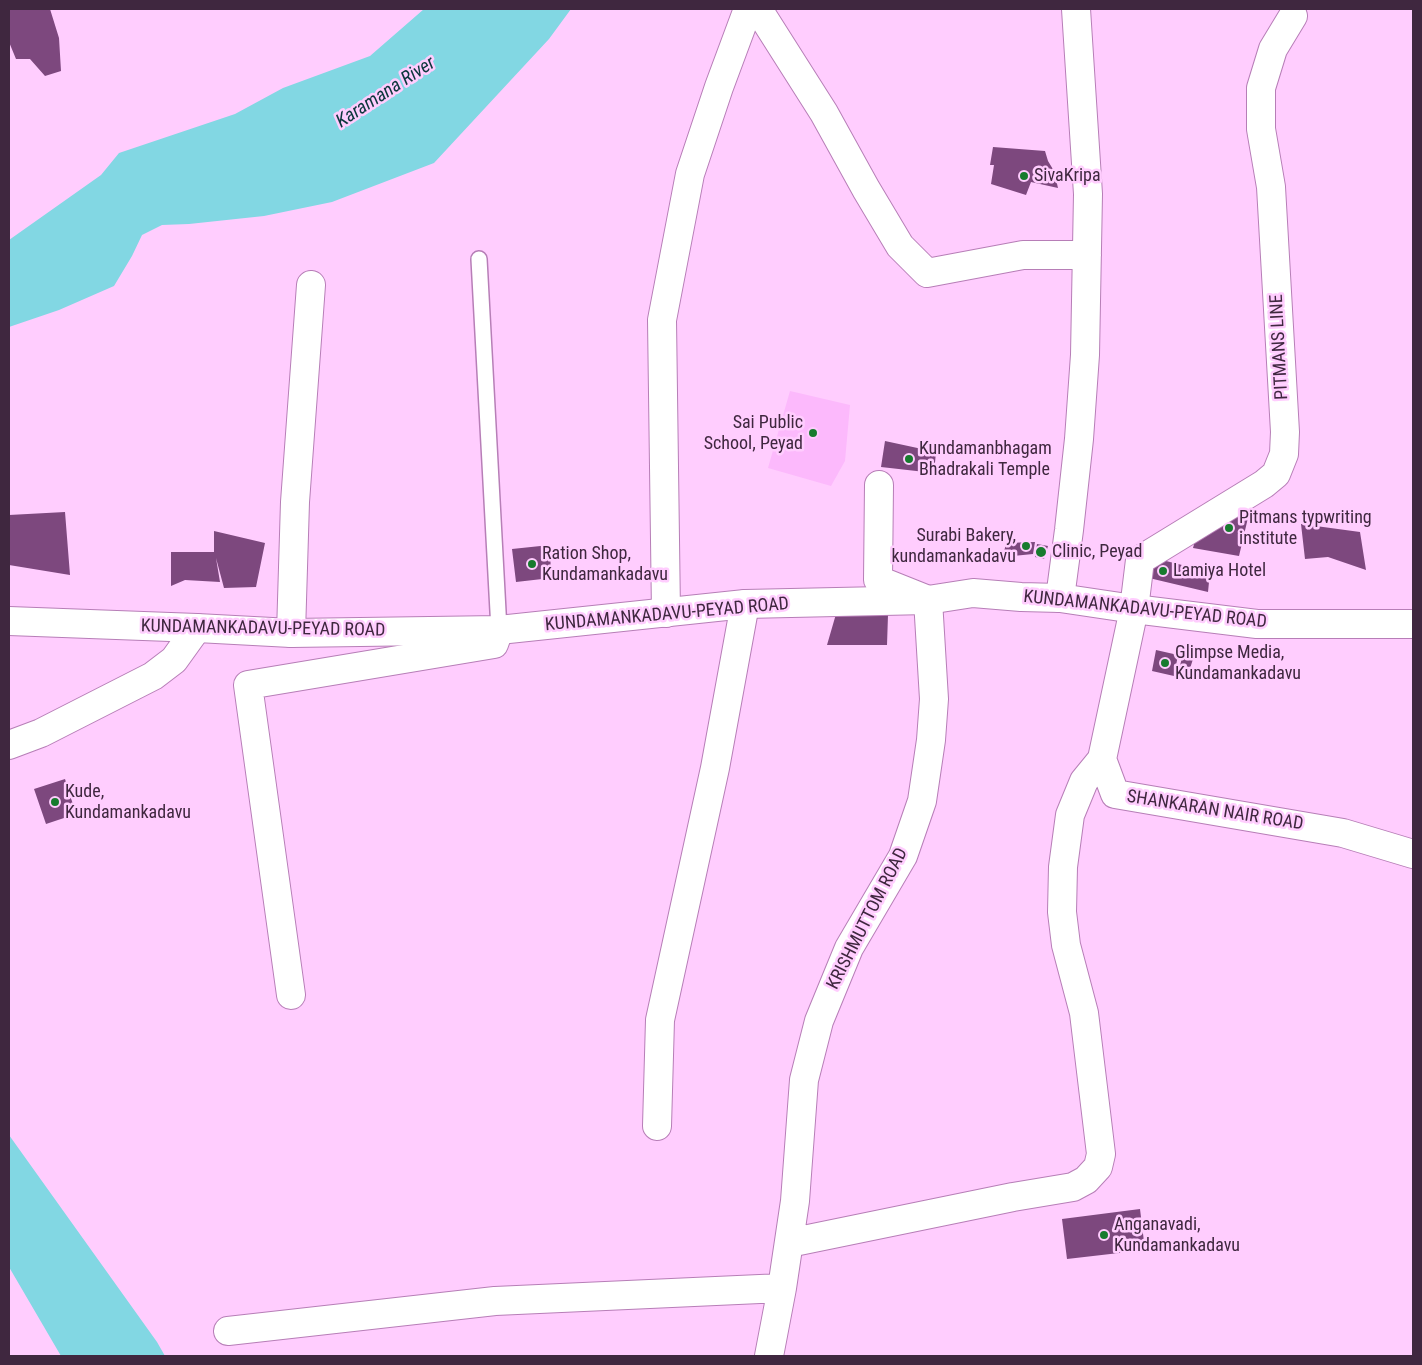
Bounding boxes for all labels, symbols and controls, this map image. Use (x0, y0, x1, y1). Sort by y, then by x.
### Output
water label: Karamana River (332, 52, 440, 134)
place label: SivaKripa (1034, 165, 1101, 187)
marker: SivaKripa (1018, 170, 1030, 182)
street label: PITMANS LINE (1266, 294, 1294, 400)
place label: Sai Public School, Peyad (704, 412, 803, 454)
marker: Sai Public School, Peyad (807, 427, 819, 439)
place label: Kundamanbhagam Bhadrakali Temple (919, 438, 1052, 480)
marker: Kundamanbhagam Bhadrakali Temple (903, 453, 915, 465)
place label: Pitmans typwriting institute (1239, 507, 1372, 550)
marker: Pitmans typwriting institute (1223, 522, 1235, 534)
place label: Surabi Bakery, kundamankadavu (891, 525, 1016, 568)
marker: Surabi Bakery, kundamankadavu (1020, 540, 1032, 552)
place label: Clinic, Peyad (1052, 541, 1142, 563)
place label: Ration Shop, Kundamankadavu (542, 543, 668, 586)
marker: Clinic, Peyad (1034, 545, 1048, 559)
marker: Ration Shop, Kundamankadavu (526, 558, 538, 570)
place label: Lamiya Hotel (1173, 560, 1266, 582)
marker: Lamiya Hotel (1157, 565, 1169, 577)
street label: KUNDAMANKADAVU-PEYAD ROAD (1022, 586, 1268, 634)
street label: KUNDAMANKADAVU-PEYAD ROAD (544, 594, 790, 636)
street label: KUNDAMANKADAVU-PEYAD ROAD (141, 616, 385, 642)
place label: Glimpse Media, Kundamankadavu (1175, 642, 1301, 684)
marker: Glimpse Media, Kundamankadavu (1159, 657, 1171, 669)
place label: Kude, Kundamankadavu (65, 781, 191, 824)
street label: SHANKARAN NAIR ROAD (1125, 786, 1305, 836)
marker: Kude, Kundamankadavu (49, 796, 61, 808)
street label: KRISHMUTTOM ROAD (823, 845, 913, 993)
place label: Anganavadi, Kundamankadavu (1114, 1214, 1240, 1256)
marker: Anganavadi, Kundamankadavu (1098, 1229, 1110, 1241)

